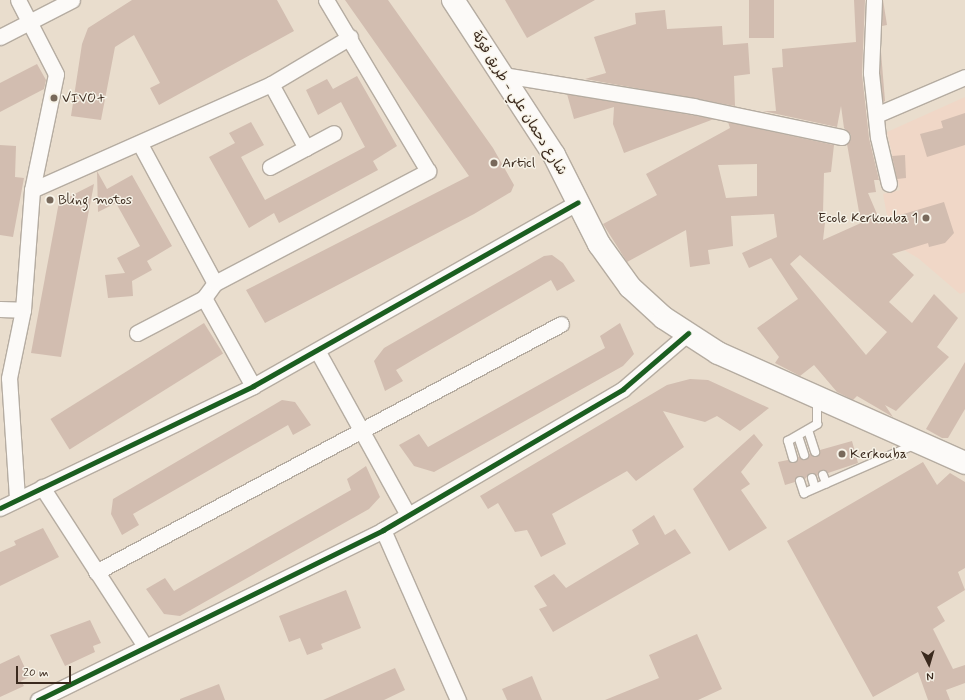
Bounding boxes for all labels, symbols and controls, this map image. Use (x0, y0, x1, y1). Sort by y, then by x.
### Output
street label: شارع دحمان علي - طريق فوكة (468, 28, 570, 178)
place label: VIVO+ (62, 90, 106, 106)
marker: VIVO+ (49, 93, 59, 103)
place label: Articl (502, 155, 535, 171)
marker: Articl (489, 158, 499, 168)
place label: Bling motos (58, 192, 124, 208)
marker: Bling motos (45, 195, 55, 205)
place label: Ecole Kerkouba 1 (818, 210, 918, 226)
marker: Ecole Kerkouba 1 (921, 213, 931, 223)
place label: Kerkouba (850, 446, 907, 462)
marker: Kerkouba (837, 449, 847, 459)
north arrow (909, 644, 949, 684)
scale bar (18, 658, 73, 684)
text: 20 m (23, 665, 49, 681)
text: N (926, 669, 934, 683)

